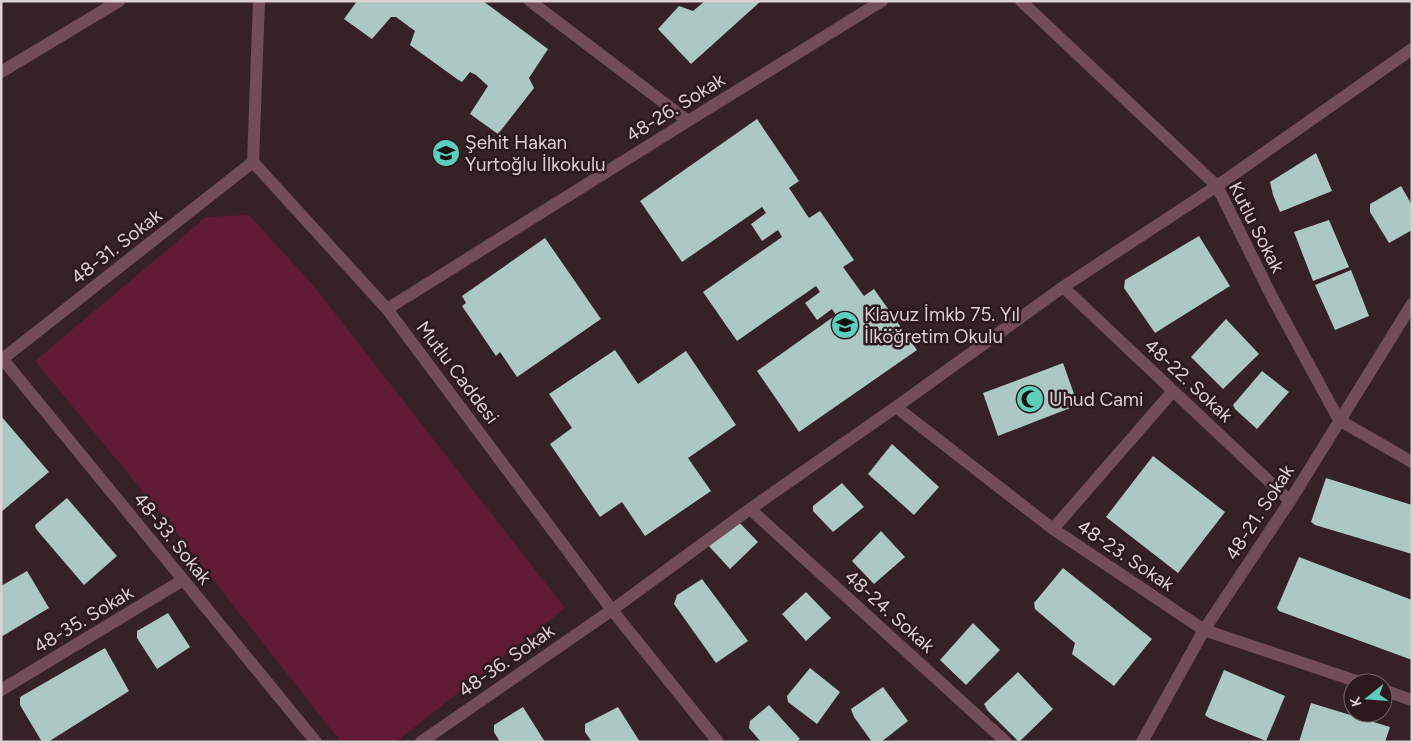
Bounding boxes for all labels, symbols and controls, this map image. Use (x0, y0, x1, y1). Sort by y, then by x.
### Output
street label: 48-26. Sokak (622, 68, 730, 147)
place label: Şehit Hakan Yurtoğlu İlkokulu (465, 131, 606, 176)
school or university icon: Şehit Hakan Yurtoğlu İlkokulu (431, 138, 461, 168)
street label: Kutlu Sokak (1224, 178, 1290, 277)
street label: 48-31. Sokak (66, 203, 167, 289)
place label: Klavuz İmkb 75. Yıl İlköğretim Okulu (864, 303, 1020, 348)
school or university icon: Klavuz İmkb 75. Yıl İlköğretim Okulu (830, 310, 860, 340)
street label: Mutlu Caddesi (412, 316, 504, 428)
street label: 48-22. Sokak (1140, 334, 1238, 427)
mosque icon: Uhud Cami (1015, 384, 1045, 414)
place label: Uhud Cami (1049, 388, 1143, 411)
street label: 48-21. Sokak (1220, 460, 1299, 564)
street label: 48-33. Sokak (129, 488, 217, 589)
street label: 48-23. Sokak (1073, 515, 1179, 597)
street label: 48-24. Sokak (840, 565, 940, 658)
street label: 48-35. Sokak (29, 580, 138, 658)
street label: 48-36. Sokak (454, 619, 559, 702)
north arrow (1343, 673, 1393, 723)
text: K (1346, 694, 1366, 709)

